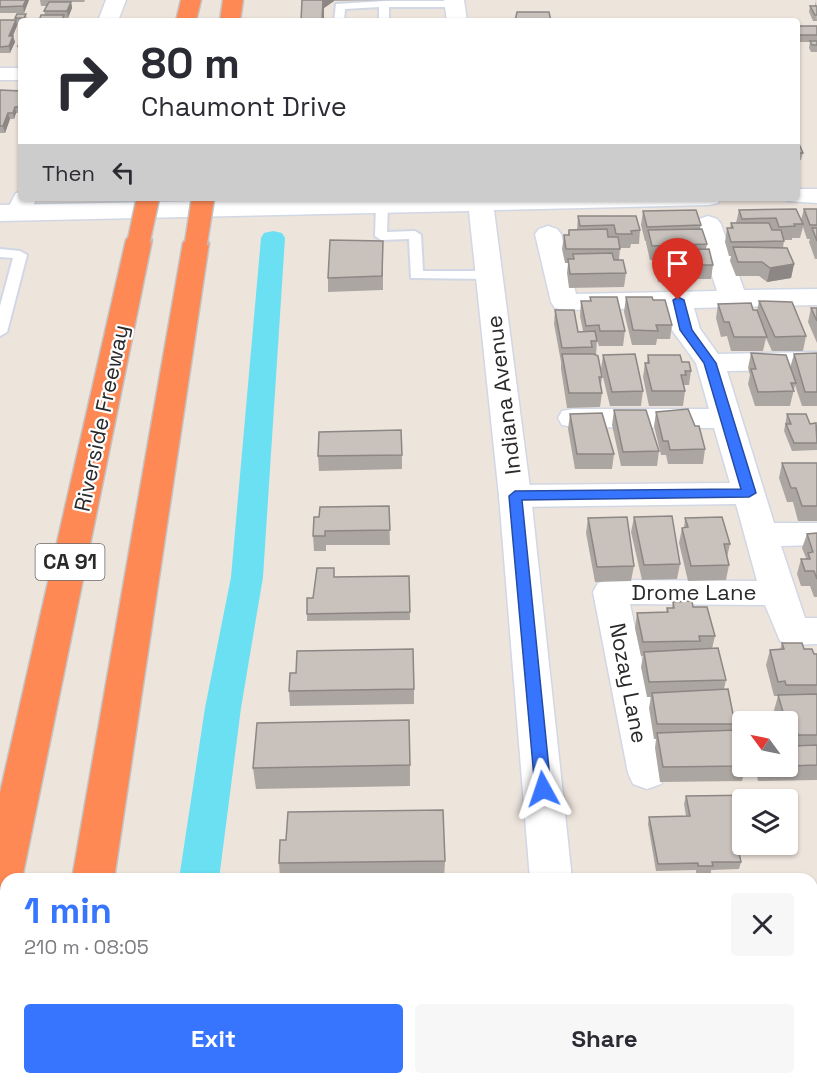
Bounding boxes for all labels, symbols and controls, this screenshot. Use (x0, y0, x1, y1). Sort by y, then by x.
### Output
text: 80 m (141, 37, 240, 90)
icon: right (42, 42, 120, 120)
text: Chaumont Drive (141, 89, 347, 124)
icon: left (107, 156, 140, 189)
text: Then (42, 159, 95, 187)
pin (652, 238, 703, 300)
icon: arrive (661, 247, 694, 280)
street label: Indiana Avenue (479, 314, 527, 476)
street label: Riverside Freeway (68, 322, 134, 514)
road number: CA 91 (36, 544, 104, 580)
street label: Drome Lane (632, 578, 756, 606)
street label: Nozay Lane (604, 621, 654, 745)
north arrow (732, 711, 798, 777)
map controls (732, 711, 798, 855)
position arrow (511, 757, 575, 821)
button: layers (732, 789, 798, 855)
text: 1 min (24, 888, 112, 934)
button: close (731, 893, 794, 956)
text: 210 m · 08:05 (24, 934, 149, 960)
button: Exit (24, 1004, 403, 1073)
button: Share (415, 1004, 794, 1073)

